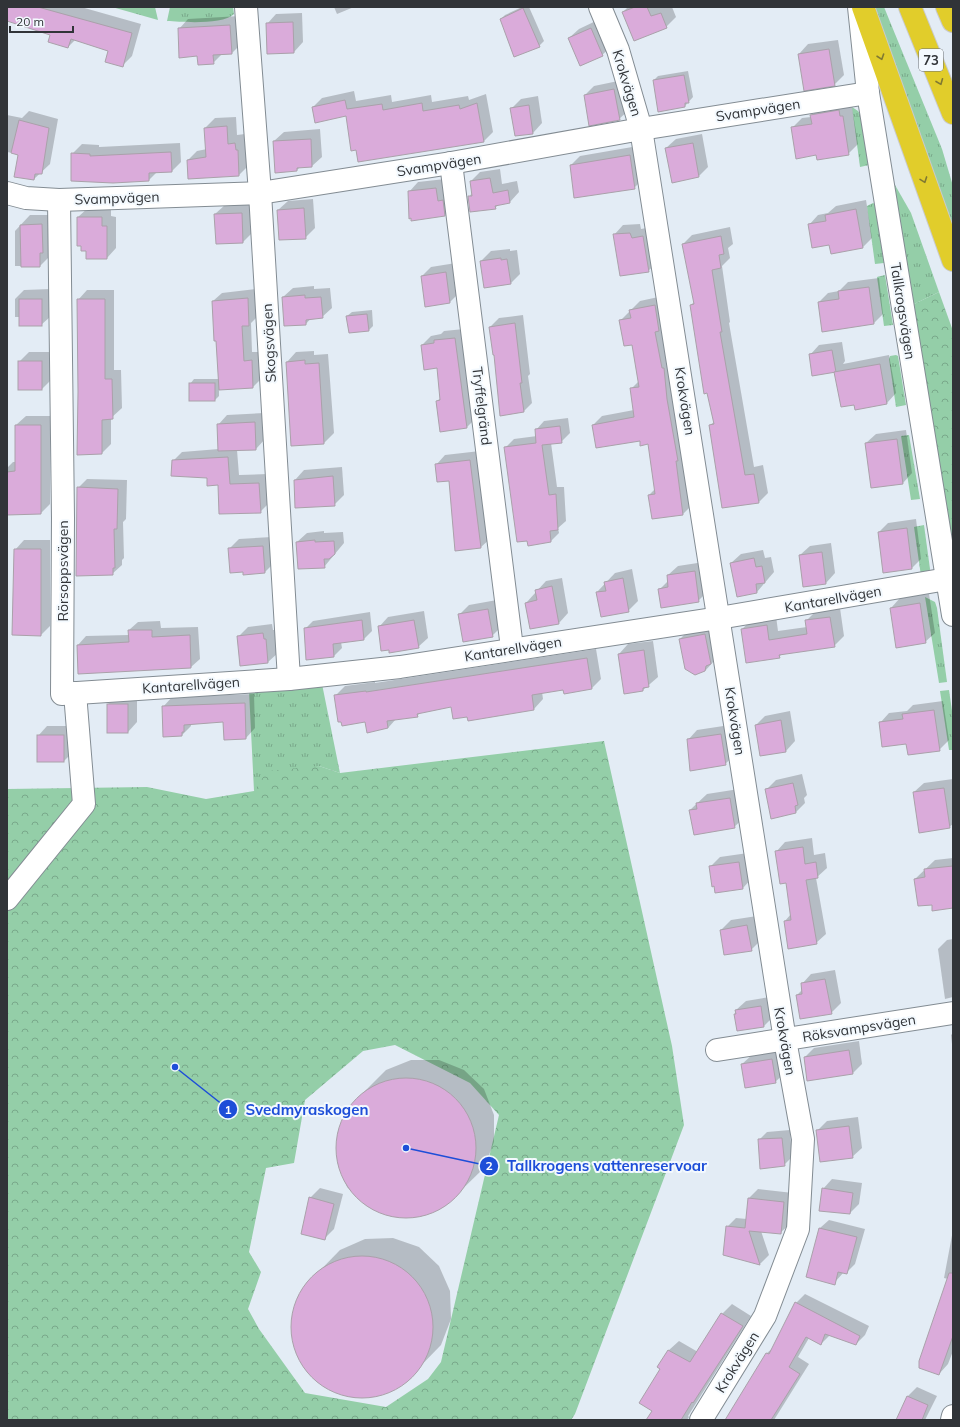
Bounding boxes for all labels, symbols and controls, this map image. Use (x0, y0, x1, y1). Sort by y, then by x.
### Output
scale bar (10, 8, 73, 34)
text: 20 m (16, 14, 44, 29)
street label: Krokvägen (608, 47, 646, 119)
road number: 73 (919, 49, 943, 71)
one-way arrow (876, 53, 884, 60)
one-way arrow (936, 78, 944, 85)
street label: Svampvägen (715, 94, 801, 126)
street label: Svampvägen (396, 149, 482, 181)
one-way arrow (919, 176, 928, 183)
street label: Svampvägen (74, 188, 160, 208)
street label: Tallkrogsvägen (886, 261, 920, 361)
street label: Skogsvägen (258, 303, 280, 383)
street label: Tryffelgränd (468, 366, 496, 446)
street label: Krokvägen (671, 366, 699, 436)
street label: Rörsoppsvägen (54, 520, 72, 622)
street label: Kantarellvägen (783, 582, 883, 616)
street label: Kantarellvägen (463, 632, 563, 666)
street label: Kantarellvägen (141, 673, 241, 697)
street label: Krokvägen (721, 686, 749, 756)
street label: Krokvägen (770, 1005, 800, 1077)
street label: Röksvampsvägen (801, 1010, 917, 1046)
callout: Svedmyraskogen (218, 1096, 377, 1123)
text: Svedmyraskogen (246, 1100, 368, 1119)
text: 1 (224, 1102, 232, 1117)
callout: Tallkrogens vattenreservoar (479, 1152, 715, 1179)
text: Tallkrogens vattenreservoar (507, 1156, 707, 1175)
text: 2 (485, 1158, 493, 1173)
street label: Krokvägen (711, 1328, 763, 1396)

